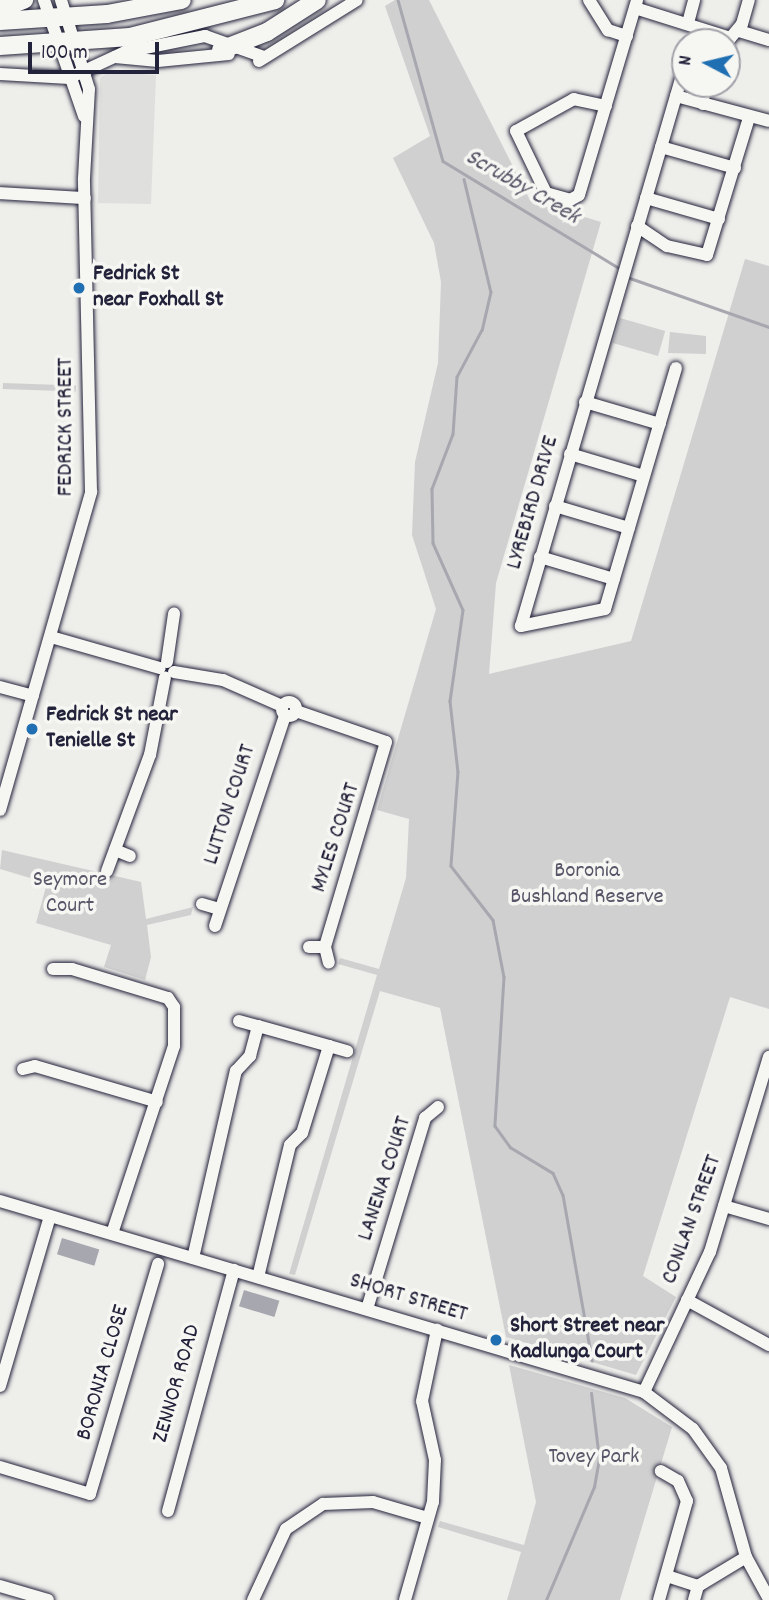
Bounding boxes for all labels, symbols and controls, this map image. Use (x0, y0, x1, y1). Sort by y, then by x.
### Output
scale bar (32, 28, 163, 72)
north arrow (671, 28, 741, 98)
text: 100 m (41, 39, 88, 69)
text: N (673, 54, 701, 67)
water label: Scrubby Creek (460, 144, 584, 232)
place label: Fedrick St near Foxhall St (93, 261, 224, 315)
marker: Fedrick St near Foxhall St (71, 280, 87, 296)
street label: FEDRICK STREET (53, 358, 81, 496)
street label: LYREBIRD DRIVE (502, 433, 566, 573)
place label: Fedrick St near Tenielle St (46, 702, 178, 756)
marker: Fedrick St near Tenielle St (24, 721, 40, 737)
street label: LUTTON COURT (199, 741, 263, 869)
street label: MYLES COURT (306, 780, 368, 896)
park label: Boronia Bushland Reserve (510, 858, 664, 912)
park label: Seymore Court (33, 867, 107, 921)
street label: LANENA COURT (353, 1113, 419, 1245)
street label: CONLAN STREET (657, 1152, 729, 1288)
street label: SHORT STREET (346, 1268, 470, 1330)
street label: BORONIA CLOSE (72, 1302, 136, 1444)
place label: Short Street near Kadlunga Court (510, 1313, 664, 1367)
street label: ZENNOR ROAD (148, 1322, 208, 1446)
marker: Short Street near Kadlunga Court (488, 1332, 504, 1348)
park label: Tovey Park (549, 1444, 639, 1472)

